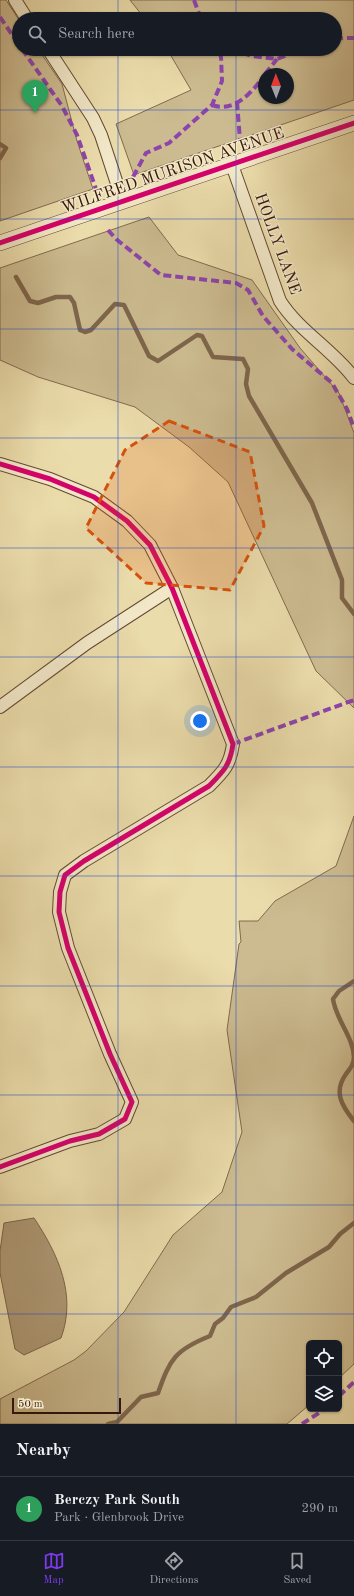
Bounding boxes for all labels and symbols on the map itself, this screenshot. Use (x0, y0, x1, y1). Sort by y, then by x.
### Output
north arrow (258, 68, 294, 104)
pin: 1 (22, 80, 48, 113)
street label: WILFRED MURISON AVENUE (59, 125, 287, 217)
street label: HOLLY LANE (251, 191, 303, 297)
your location (190, 711, 210, 731)
scale bar (12, 1396, 121, 1415)

